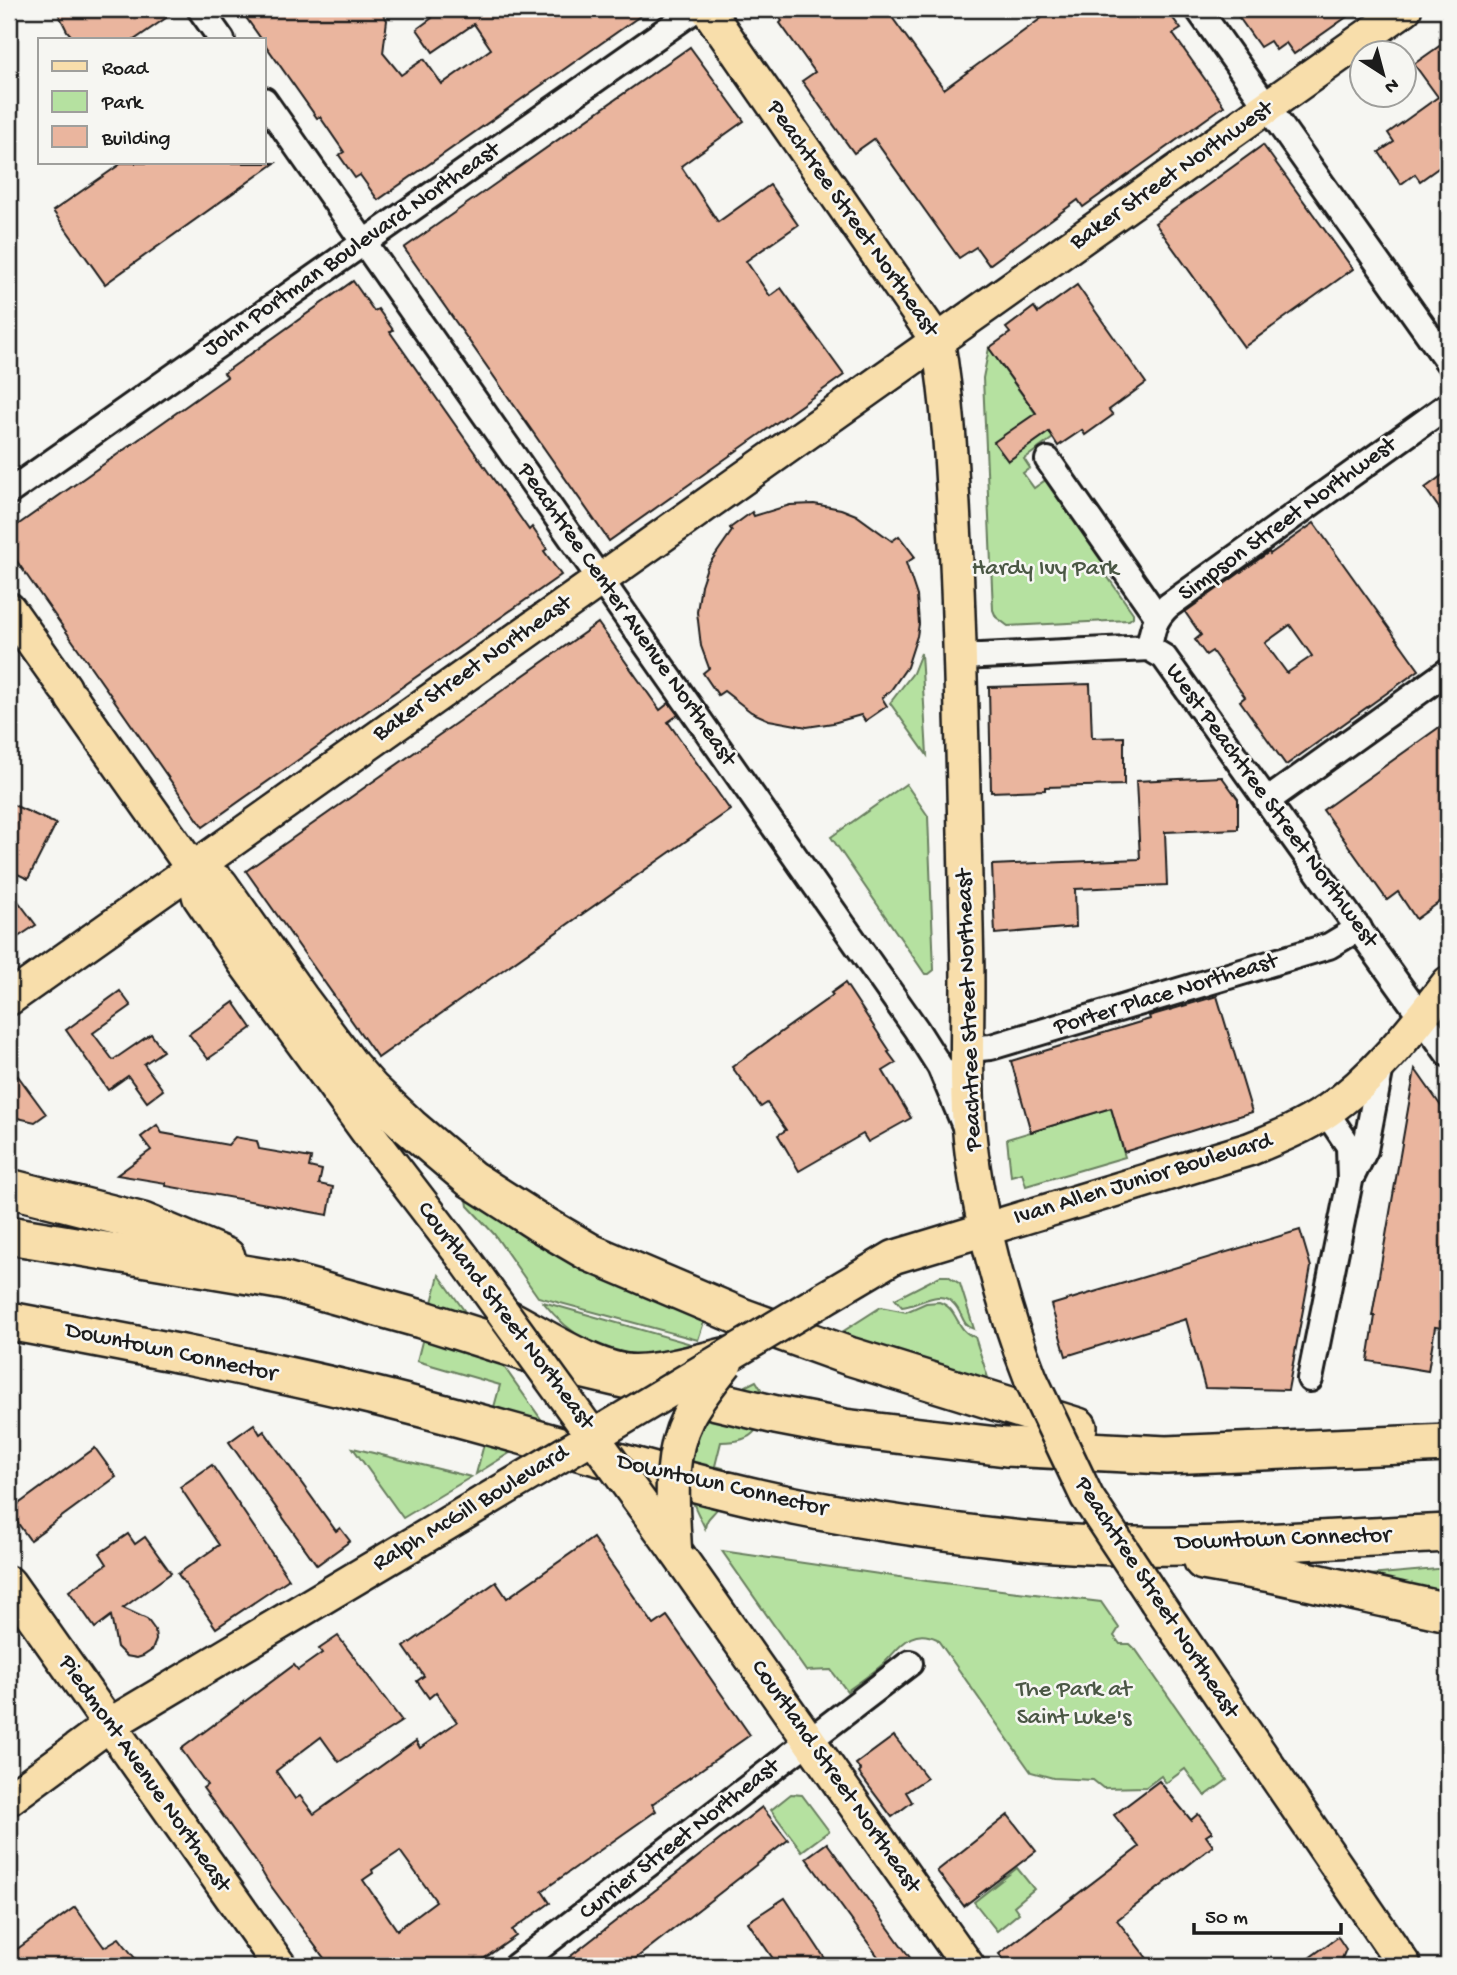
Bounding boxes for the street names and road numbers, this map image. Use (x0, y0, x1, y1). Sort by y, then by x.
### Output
street label: Peachtree Street Northeast (759, 94, 946, 345)
street label: Baker Street Northwest (1064, 94, 1281, 258)
street label: John Portman Boulevard Northeast (198, 135, 508, 364)
street label: Simpson Street Northwest (1173, 430, 1404, 609)
street label: Peachtree Center Avenue Northeast (509, 457, 743, 774)
street label: Baker Street Northeast (367, 588, 580, 749)
street label: West Peachtree Street Northwest (1158, 658, 1385, 956)
street label: Peachtree Street Northeast (951, 866, 989, 1152)
street label: Porter Place Northeast (1050, 947, 1283, 1043)
street label: Ivan Allen Junior Boulevard (1010, 1126, 1277, 1233)
street label: Courtland Street Northeast (410, 1196, 602, 1438)
street label: Downtown Connector (61, 1316, 282, 1390)
street label: Ralph McGill Boulevard (368, 1438, 576, 1579)
street label: Downtown Connector (612, 1447, 833, 1525)
street label: Peachtree Street Northeast (1066, 1471, 1246, 1726)
street label: Downtown Connector (1173, 1522, 1394, 1558)
street label: Piedmont Avenue Northeast (50, 1649, 238, 1900)
street label: Courtland Street Northeast (743, 1655, 928, 1901)
street label: Currier Street Northeast (574, 1751, 788, 1927)

